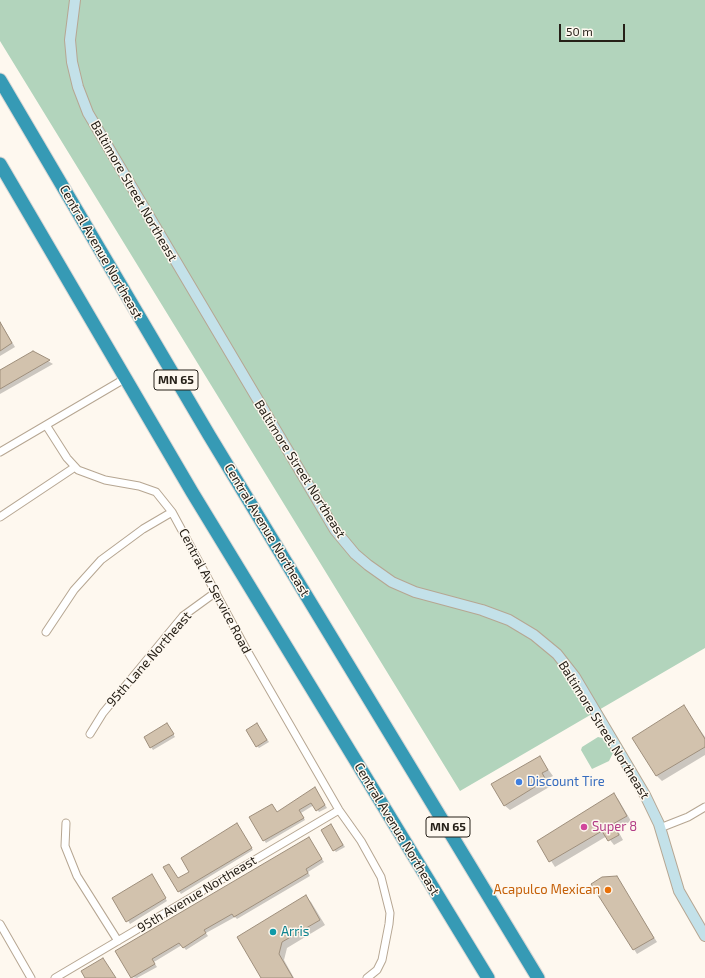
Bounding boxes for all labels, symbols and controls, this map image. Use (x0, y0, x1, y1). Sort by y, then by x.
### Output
scale bar (561, 16, 627, 42)
text: 50 m (566, 24, 593, 38)
street label: Baltimore Street Northeast (87, 118, 181, 264)
street label: Central Avenue Northeast (56, 182, 146, 322)
road number: MN 65 (154, 370, 198, 390)
street label: Baltimore Street Northeast (251, 397, 349, 541)
street label: Central Avenue Northeast (221, 461, 313, 599)
street label: Central Av Service Road (175, 526, 255, 656)
street label: 95th Lane Northeast (103, 608, 195, 710)
street label: Baltimore Street Northeast (555, 658, 653, 802)
street label: Central Avenue Northeast (351, 760, 443, 898)
place label: Discount Tire (527, 774, 605, 790)
marker: Discount Tire (514, 777, 524, 787)
road number: MN 65 (426, 817, 470, 837)
place label: Super 8 (592, 819, 637, 835)
marker: Super 8 (579, 822, 589, 832)
street label: 95th Avenue Northeast (135, 852, 259, 936)
place label: Acapulco Mexican (494, 882, 600, 898)
marker: Acapulco Mexican (603, 885, 613, 895)
place label: Arris (281, 924, 309, 940)
marker: Arris (268, 927, 278, 937)

